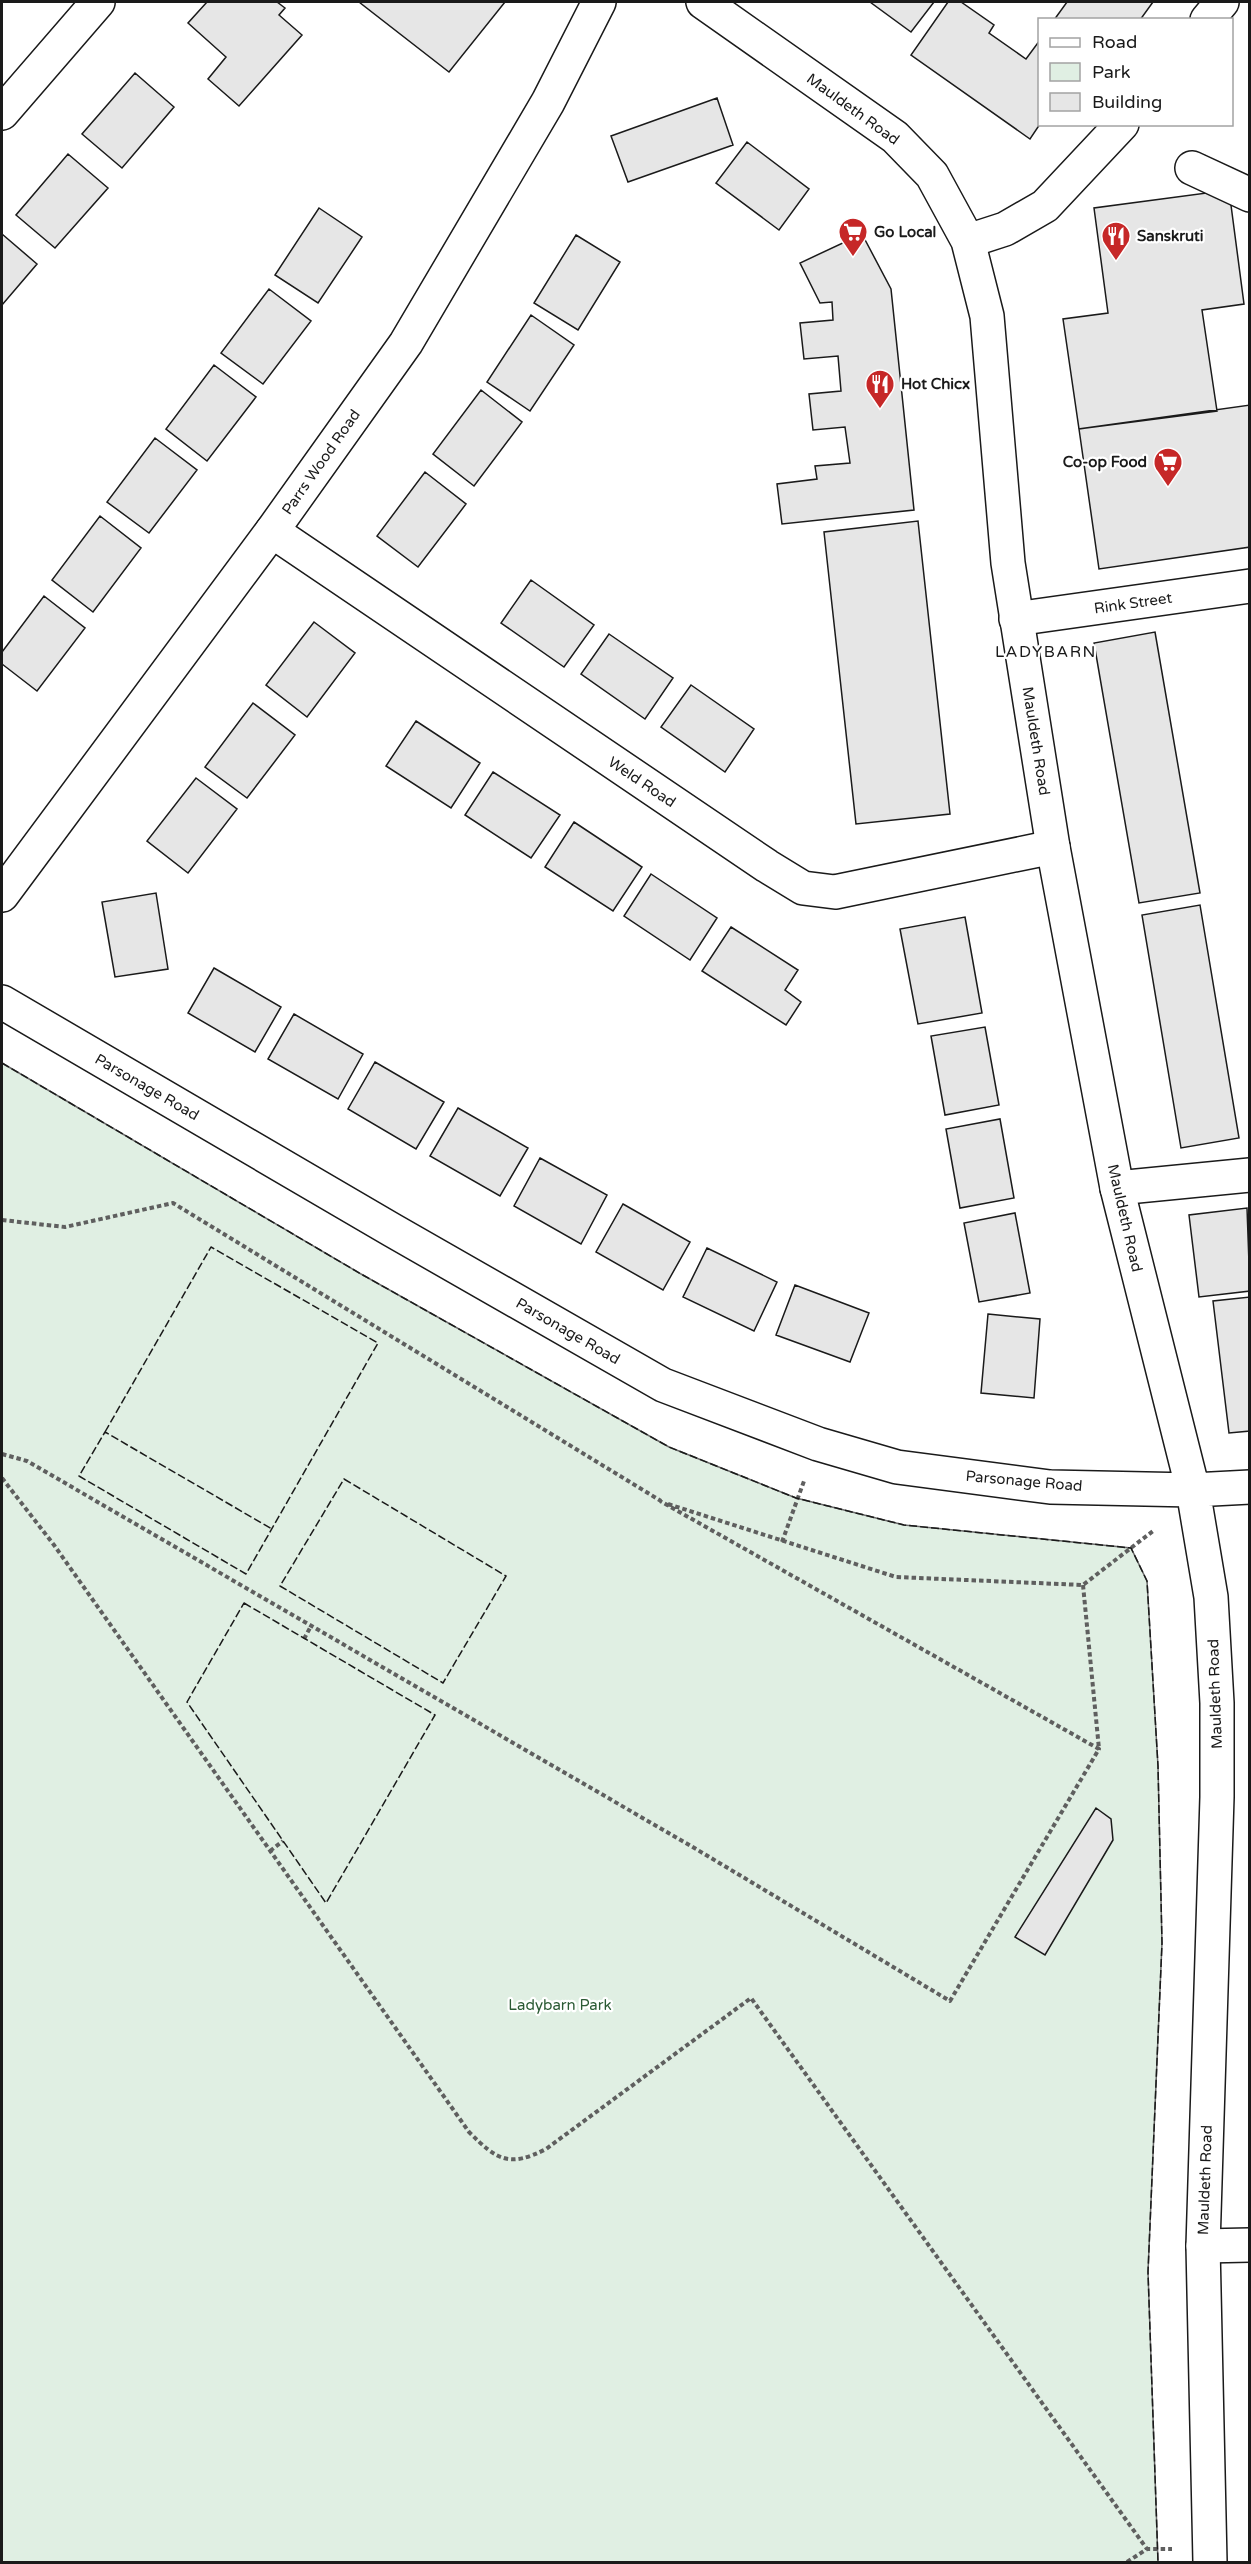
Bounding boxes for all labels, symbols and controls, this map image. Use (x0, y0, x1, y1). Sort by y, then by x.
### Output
legend (1038, 18, 1233, 126)
text: Road (1092, 31, 1137, 53)
text: Park (1092, 61, 1131, 83)
street label: Mauldeth Road (803, 69, 903, 149)
text: Building (1092, 91, 1162, 113)
supermarket icon: Go Local (837, 216, 869, 258)
restaurant icon: Sanskruti (1100, 220, 1132, 262)
place label: Go Local (874, 223, 936, 241)
place label: Sanskruti (1137, 227, 1204, 245)
restaurant icon: Hot Chicx (864, 368, 896, 410)
place label: Hot Chicx (901, 375, 970, 393)
street label: Parrs Wood Road (278, 406, 364, 518)
supermarket icon: Co-op Food (1152, 446, 1184, 488)
place label: Co-op Food (1063, 453, 1147, 472)
street label: Rink Street (1093, 589, 1173, 617)
district label: LADYBARN (995, 642, 1097, 662)
street label: Mauldeth Road (1018, 685, 1054, 797)
street label: Weld Road (605, 753, 679, 811)
street label: Parsonage Road (92, 1050, 202, 1124)
street label: Mauldeth Road (1104, 1162, 1146, 1274)
street label: Parsonage Road (513, 1294, 623, 1368)
street label: Parsonage Road (965, 1467, 1083, 1495)
street label: Mauldeth Road (1204, 1639, 1226, 1749)
park label: Ladybarn Park (508, 1996, 612, 2014)
street label: Mauldeth Road (1194, 2125, 1216, 2235)

